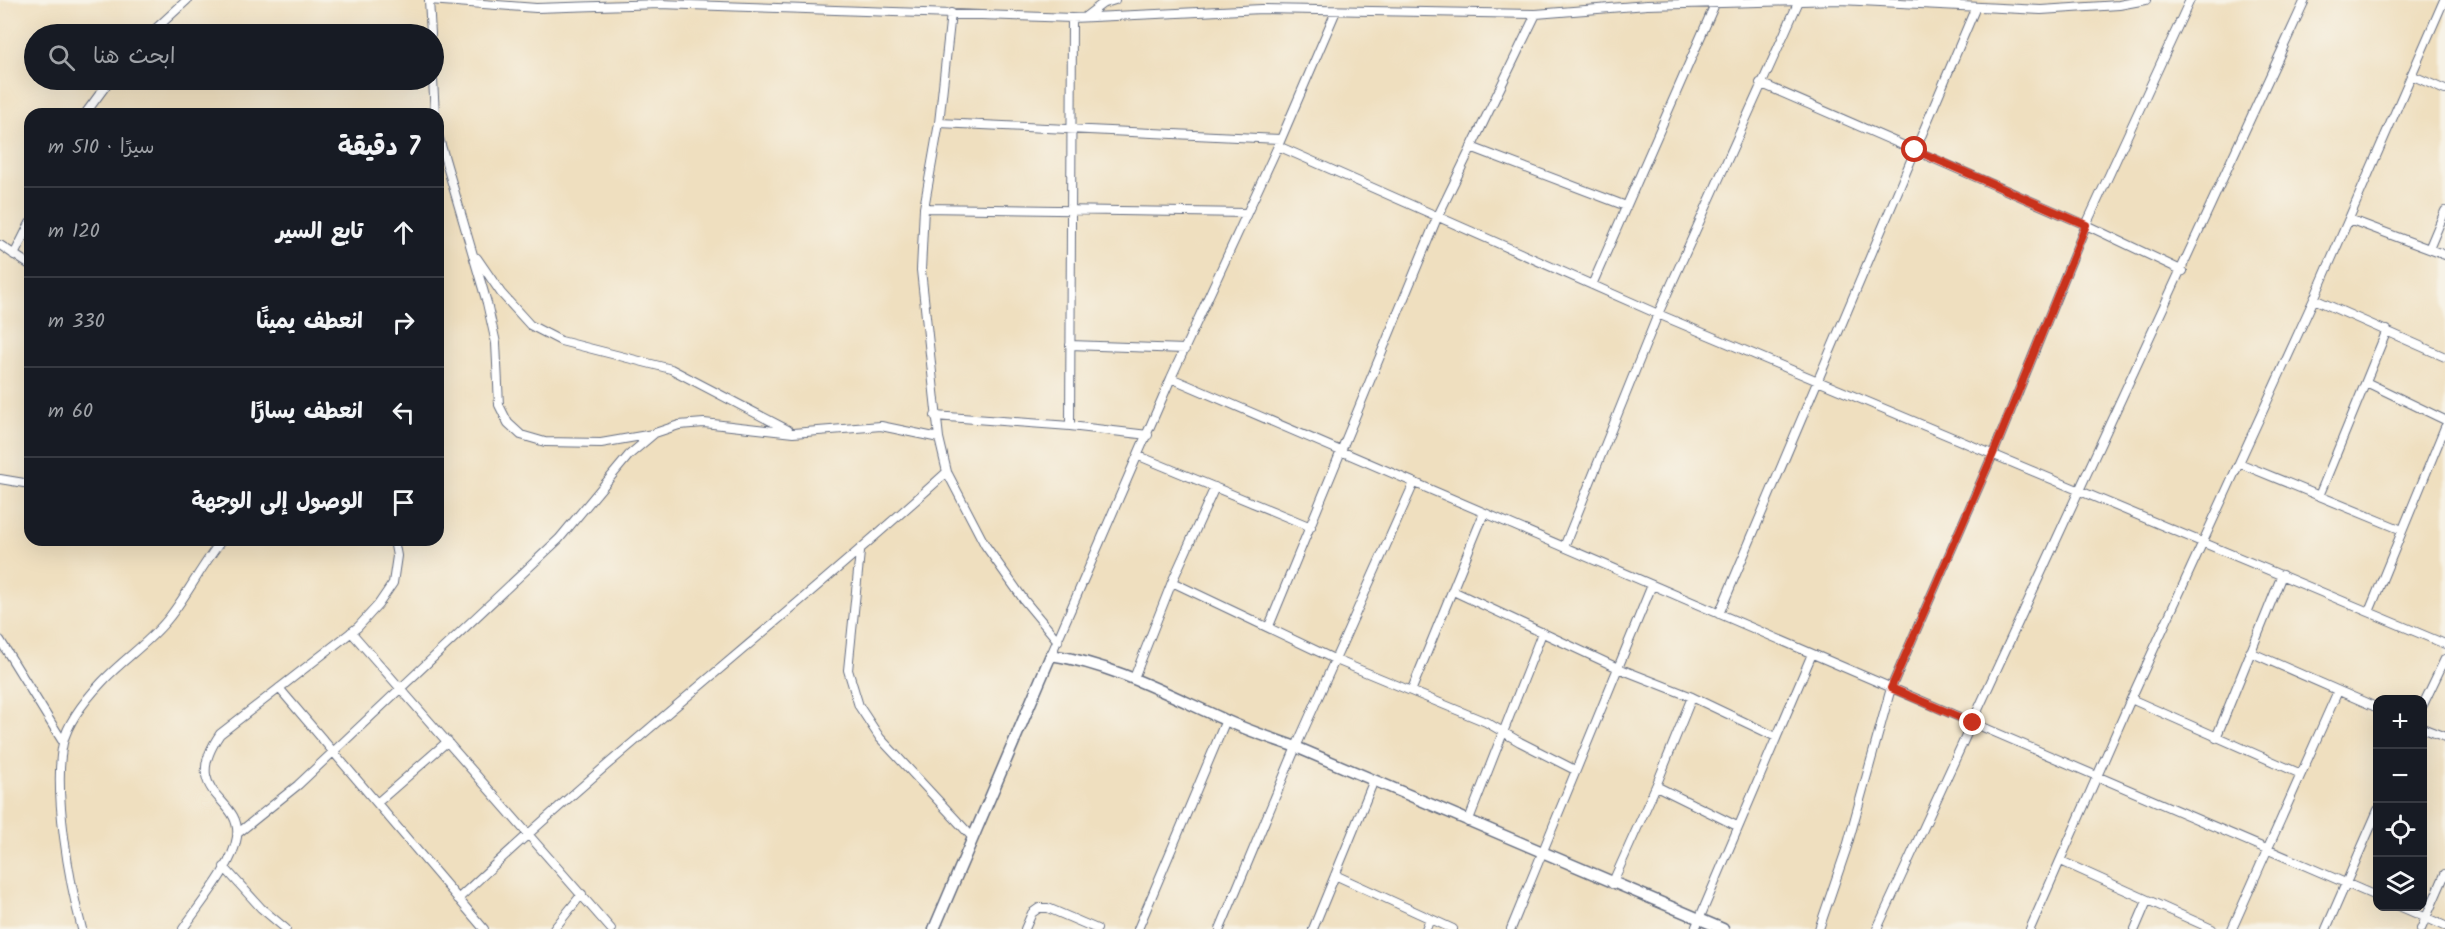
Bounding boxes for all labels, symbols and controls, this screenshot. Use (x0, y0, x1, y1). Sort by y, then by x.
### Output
search box (24, 24, 444, 90)
text: ابحث هنا (93, 40, 175, 75)
icon: search (45, 41, 78, 74)
text: 7 دقيقة (338, 127, 420, 169)
text: سيرًا · 510 m (48, 132, 155, 164)
route start (1901, 136, 1927, 162)
text: تابع السير (276, 215, 363, 250)
text: 120 m (48, 216, 100, 248)
icon: ahead (387, 216, 420, 249)
text: انعطف يمينًا (256, 305, 363, 340)
text: 330 m (48, 306, 105, 338)
icon: right (387, 306, 420, 339)
text: انعطف يسارًا (251, 395, 363, 430)
text: 60 m (48, 396, 93, 428)
icon: left (387, 396, 420, 429)
text: الوصول إلى الوجهة (191, 485, 363, 520)
icon: arrive (387, 486, 420, 519)
map controls (2373, 695, 2427, 911)
button: + (2373, 695, 2427, 749)
route end (1959, 709, 1985, 735)
button: − (2373, 749, 2427, 803)
button: locate (2373, 803, 2427, 857)
button: layers (2373, 857, 2427, 911)

